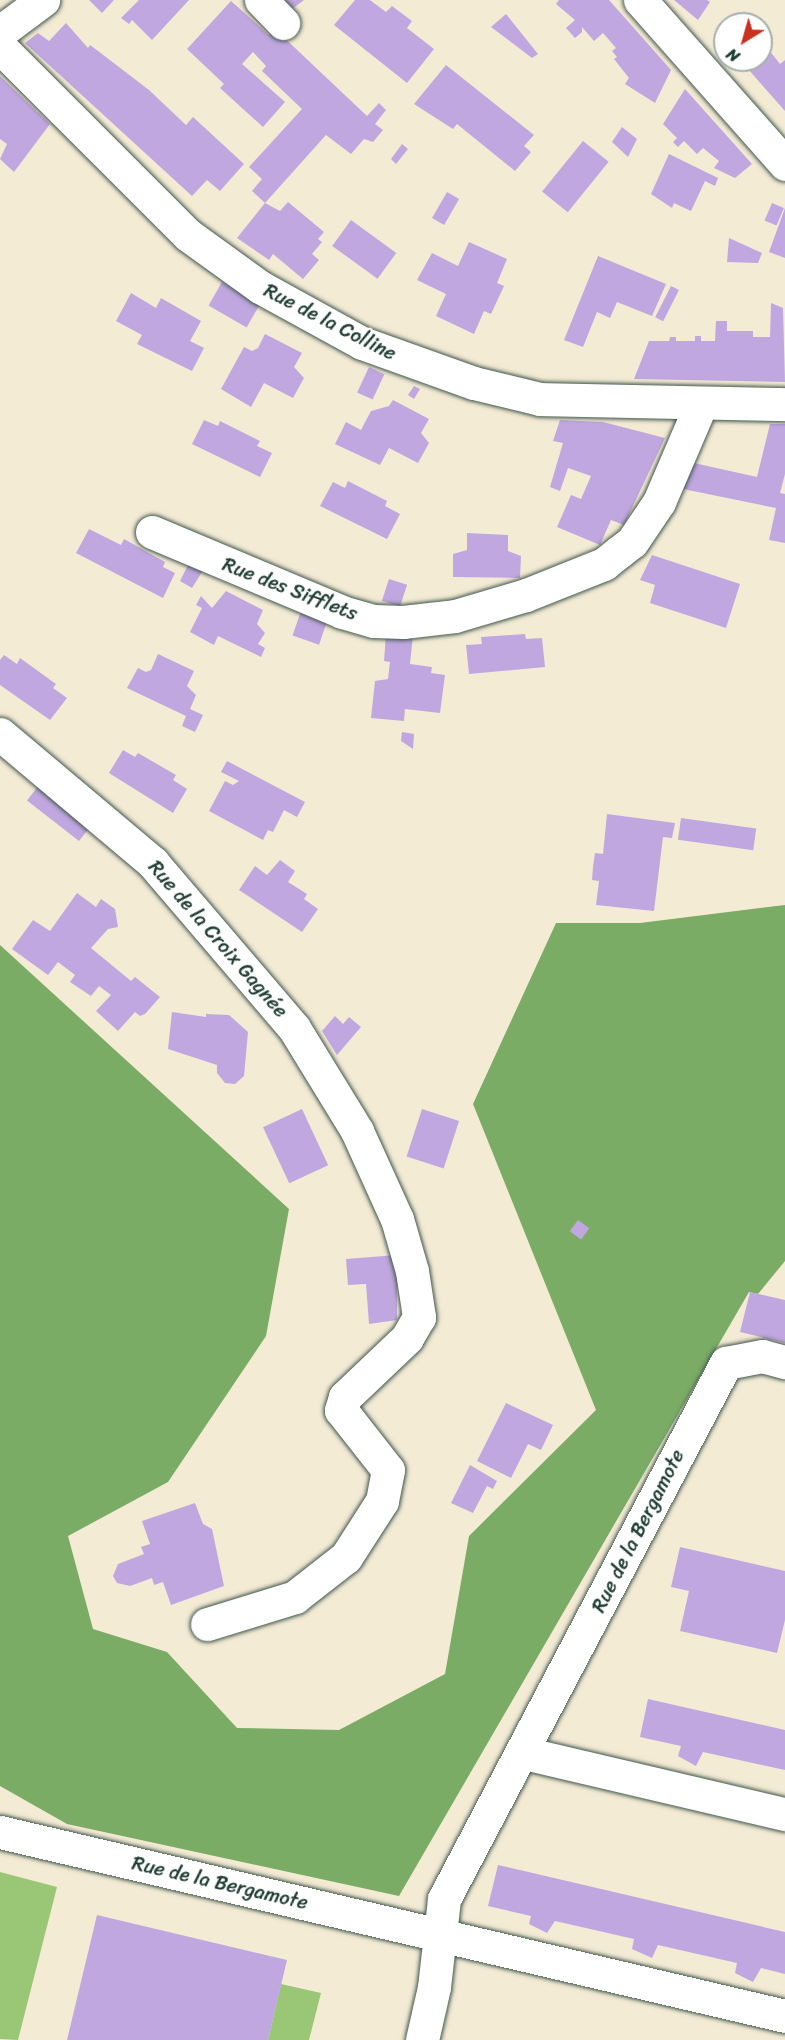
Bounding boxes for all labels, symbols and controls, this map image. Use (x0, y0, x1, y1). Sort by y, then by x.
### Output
north arrow (713, 12, 773, 72)
text: N (720, 40, 746, 70)
street label: Rue de la Colline (260, 278, 400, 366)
street label: Rue des Sifflets (219, 552, 361, 626)
street label: Rue de la Croix Gagnée (143, 855, 293, 1023)
street label: Rue de la Bergamote (586, 1445, 690, 1617)
street label: Rue de la Bergamote (129, 1851, 311, 1915)

